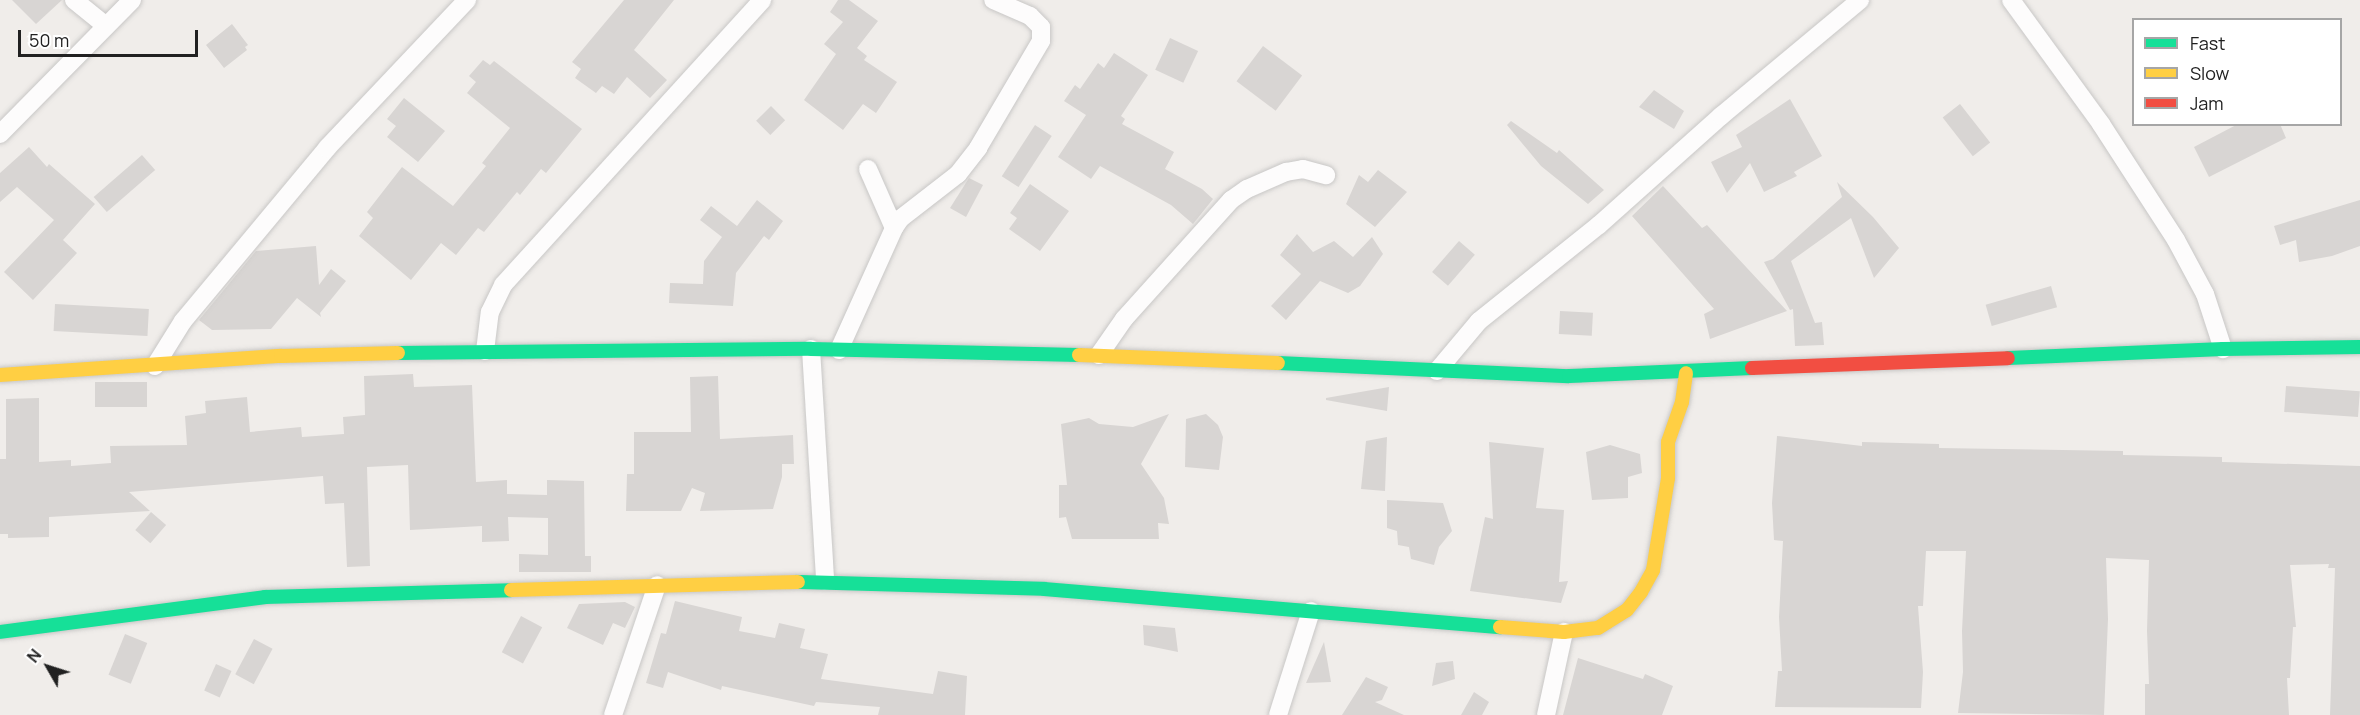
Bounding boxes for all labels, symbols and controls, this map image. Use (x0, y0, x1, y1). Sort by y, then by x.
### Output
scale bar (21, 18, 201, 56)
legend (2132, 18, 2342, 126)
text: 50 m (29, 28, 69, 52)
text: Fast (2190, 31, 2225, 55)
text: Slow (2190, 61, 2229, 85)
text: Jam (2190, 91, 2224, 115)
north arrow (18, 637, 78, 697)
text: N (22, 644, 46, 667)

